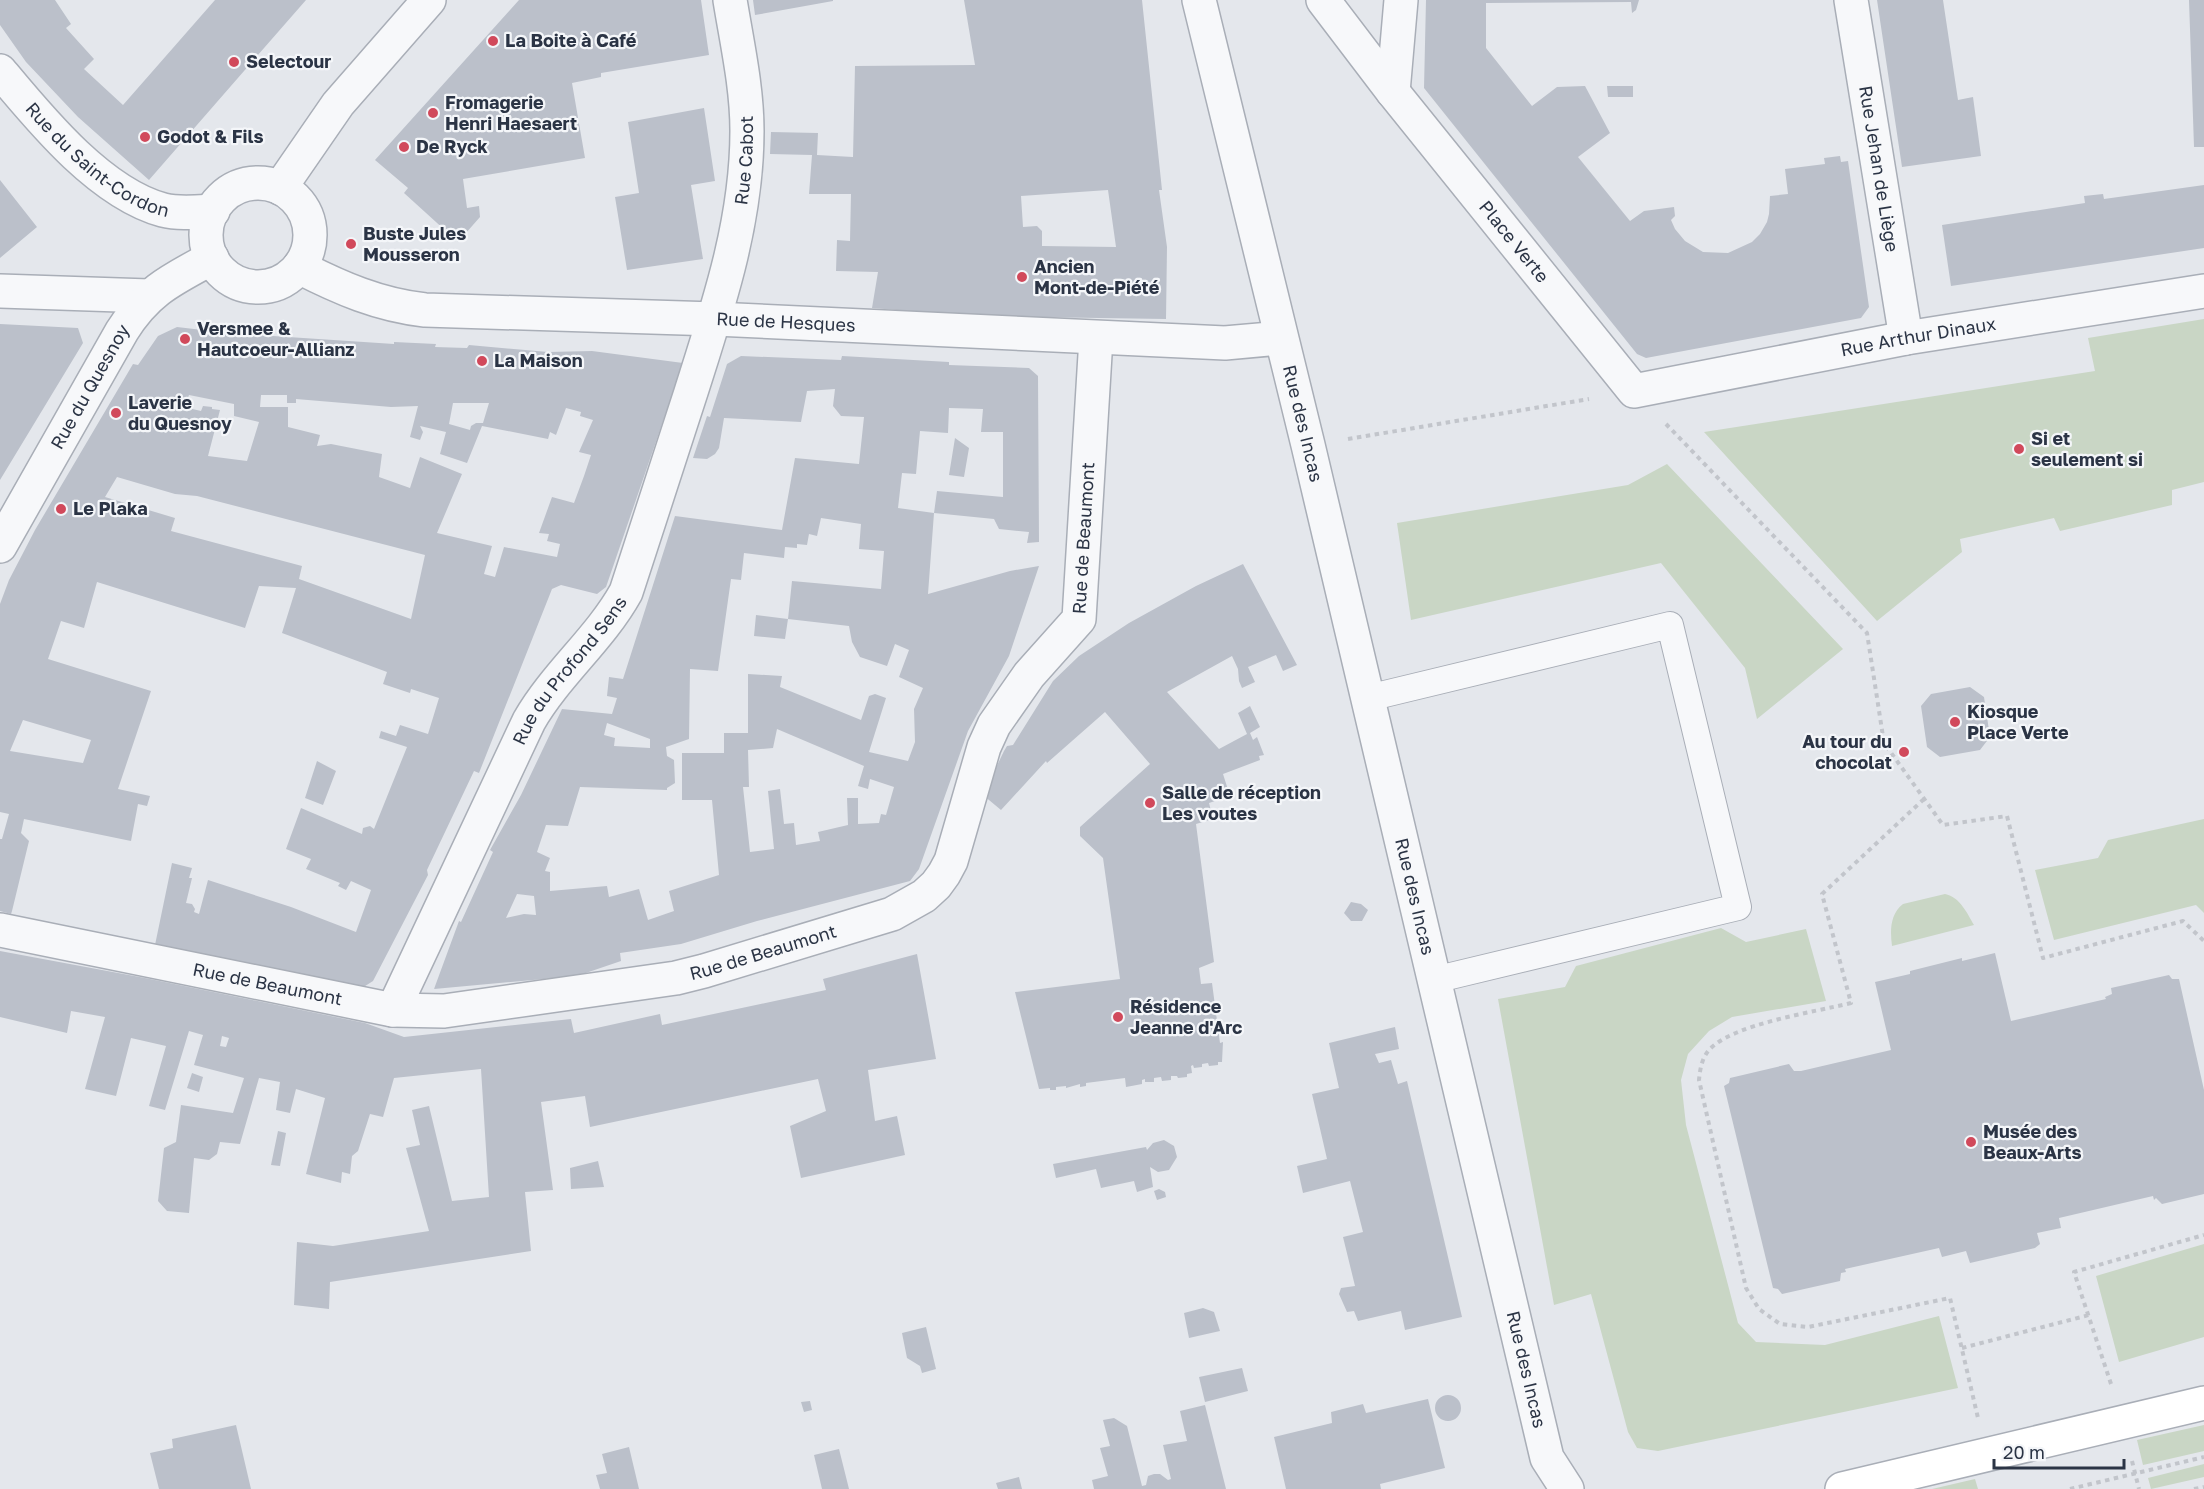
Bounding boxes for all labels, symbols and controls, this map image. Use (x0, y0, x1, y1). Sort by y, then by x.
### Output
place label: La Boite à Café (505, 29, 637, 51)
marker: La Boite à Café (486, 34, 500, 48)
place label: Selectour (246, 50, 331, 72)
marker: Selectour (227, 55, 241, 69)
street label: Rue Jehan de Liège (1855, 84, 1904, 253)
place label: Fromagerie Henri Haesaert (445, 91, 577, 134)
street label: Rue du Saint-Cordon (21, 97, 172, 221)
marker: Fromagerie Henri Haesaert (426, 106, 440, 120)
street label: Rue Cabot (729, 115, 757, 206)
place label: Godot & Fils (157, 125, 264, 147)
marker: Godot & Fils (138, 130, 152, 144)
place label: De Ryck (416, 135, 488, 157)
marker: De Ryck (397, 140, 411, 154)
street label: Place Verte (1475, 196, 1554, 287)
place label: Buste Jules Mousseron (363, 222, 466, 265)
marker: Buste Jules Mousseron (344, 237, 358, 251)
place label: Ancien Mont-de-Piété (1034, 255, 1160, 298)
marker: Ancien Mont-de-Piété (1015, 270, 1029, 284)
street label: Rue de Hesques (716, 307, 856, 336)
street label: Rue Arthur Dinaux (1838, 312, 1997, 361)
place label: Versmee & Hautcoeur-Allianz (197, 317, 355, 360)
street label: Rue du Quesnoy (45, 320, 134, 453)
marker: Versmee & Hautcoeur-Allianz (178, 332, 192, 346)
place label: La Maison (494, 349, 583, 371)
marker: La Maison (475, 354, 489, 368)
street label: Rue des Incas (1279, 363, 1328, 484)
place label: Laverie du Quesnoy (128, 391, 232, 434)
marker: Laverie du Quesnoy (109, 406, 123, 420)
place label: Si et seulement si (2031, 427, 2143, 470)
marker: Si et seulement si (2012, 442, 2026, 456)
street label: Rue de Beaumont (1067, 461, 1098, 615)
place label: Le Plaka (73, 497, 148, 519)
marker: Le Plaka (54, 502, 68, 516)
street label: Rue du Profond Sens (507, 592, 631, 748)
place label: Kiosque Place Verte (1967, 700, 2069, 743)
marker: Kiosque Place Verte (1948, 715, 1962, 729)
place label: Au tour du chocolat (1802, 730, 1892, 773)
marker: Au tour du chocolat (1897, 745, 1911, 759)
place label: Salle de réception Les voutes (1162, 781, 1321, 824)
marker: Salle de réception Les voutes (1143, 796, 1157, 810)
street label: Rue des Incas (1391, 836, 1440, 957)
street label: Rue de Beaumont (687, 920, 839, 984)
street label: Rue de Beaumont (191, 958, 344, 1009)
place label: Résidence Jeanne d'Arc (1130, 995, 1242, 1038)
marker: Résidence Jeanne d'Arc (1111, 1010, 1125, 1024)
place label: Musée des Beaux-Arts (1983, 1120, 2082, 1163)
marker: Musée des Beaux-Arts (1964, 1135, 1978, 1149)
street label: Rue des Incas (1503, 1309, 1552, 1430)
scale bar (1994, 1432, 2124, 1470)
text: 20 m (2003, 1441, 2045, 1463)

